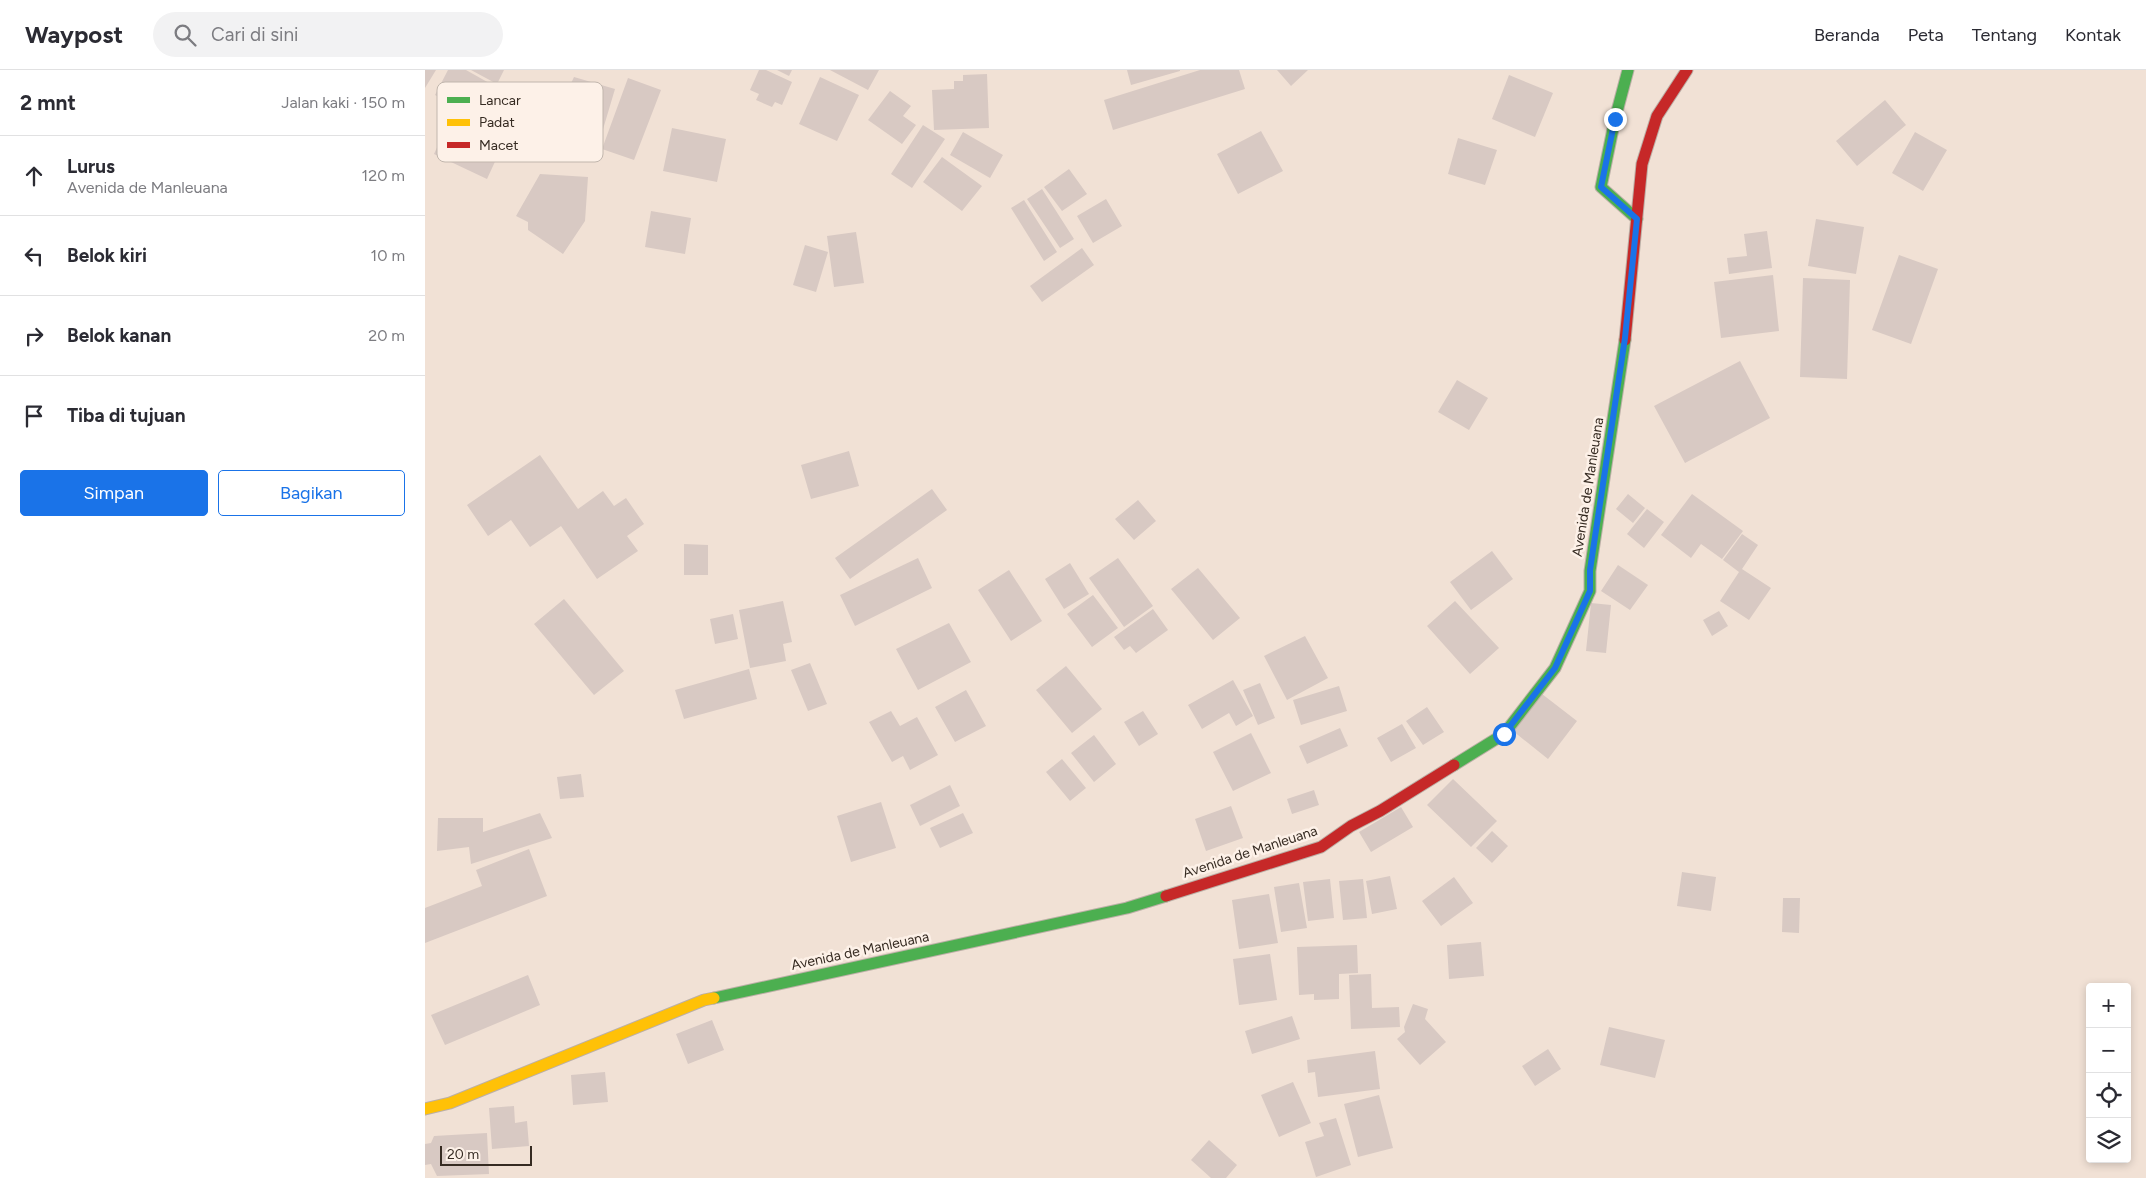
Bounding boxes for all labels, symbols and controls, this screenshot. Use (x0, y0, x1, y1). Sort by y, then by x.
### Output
search box (153, 12, 503, 57)
text: Waypost (25, 20, 123, 49)
icon: search (171, 21, 199, 49)
text: Cari di sini (211, 23, 299, 46)
text: Beranda (1814, 24, 1880, 46)
text: Peta (1908, 24, 1944, 46)
text: Tentang (1972, 24, 2037, 46)
text: Kontak (2065, 24, 2121, 46)
legend (437, 82, 603, 162)
text: 2 mnt (20, 90, 76, 115)
text: Lancar (479, 92, 521, 109)
text: Jalan kaki · 150 m (281, 93, 405, 112)
route end (1604, 108, 1627, 131)
text: Padat (479, 114, 515, 131)
text: Macet (479, 137, 519, 154)
text: Lurus (67, 155, 115, 178)
icon: ahead (20, 162, 48, 190)
text: 120 m (362, 166, 405, 185)
text: Avenida de Manleuana (67, 178, 228, 197)
icon: left (20, 242, 48, 270)
text: Belok kiri (67, 244, 147, 267)
text: 10 m (371, 246, 405, 265)
icon: right (20, 322, 48, 350)
text: Belok kanan (67, 324, 171, 347)
text: 20 m (368, 326, 405, 345)
icon: arrive (20, 402, 48, 430)
text: Tiba di tujuan (67, 404, 186, 427)
street label: Avenida de Manleuana (1569, 416, 1607, 558)
button: Simpan (20, 470, 208, 516)
button: Bagikan (218, 470, 405, 516)
route start (1493, 723, 1516, 746)
street label: Avenida de Manleuana (1180, 822, 1320, 882)
street label: Avenida de Manleuana (789, 928, 931, 974)
map controls (2086, 983, 2131, 1163)
button: + (2086, 983, 2131, 1028)
button: − (2086, 1028, 2131, 1073)
button: locate (2086, 1073, 2131, 1118)
button: layers (2086, 1118, 2131, 1163)
scale bar (440, 1143, 533, 1166)
text: 20 m (447, 1146, 479, 1163)

